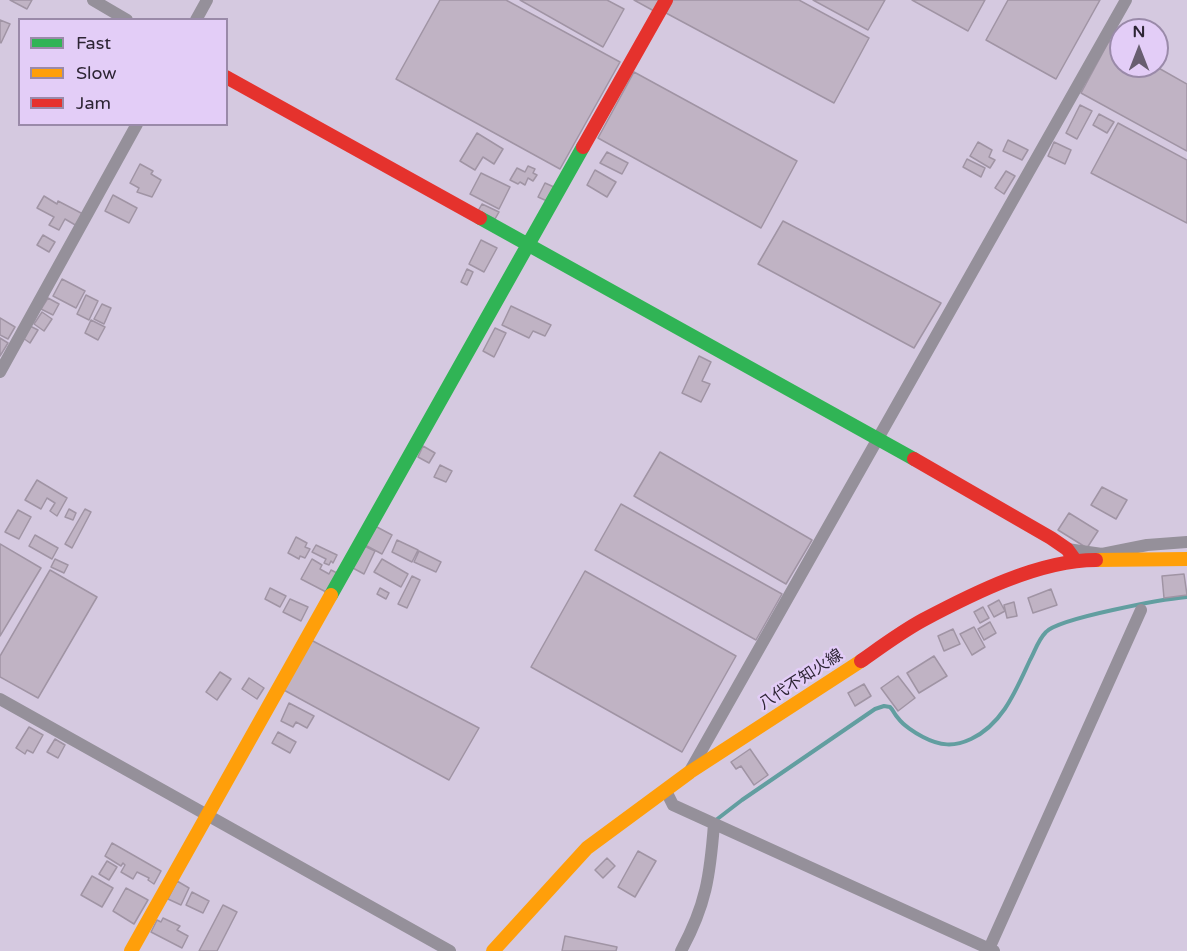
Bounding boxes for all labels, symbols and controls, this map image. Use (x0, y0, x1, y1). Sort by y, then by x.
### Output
legend (18, 18, 228, 126)
north arrow (1109, 18, 1169, 78)
text: N (1133, 22, 1145, 42)
text: Fast (76, 32, 111, 54)
text: Slow (76, 62, 117, 84)
text: Jam (76, 92, 111, 114)
street label: 八代不知火線 (756, 646, 846, 714)

